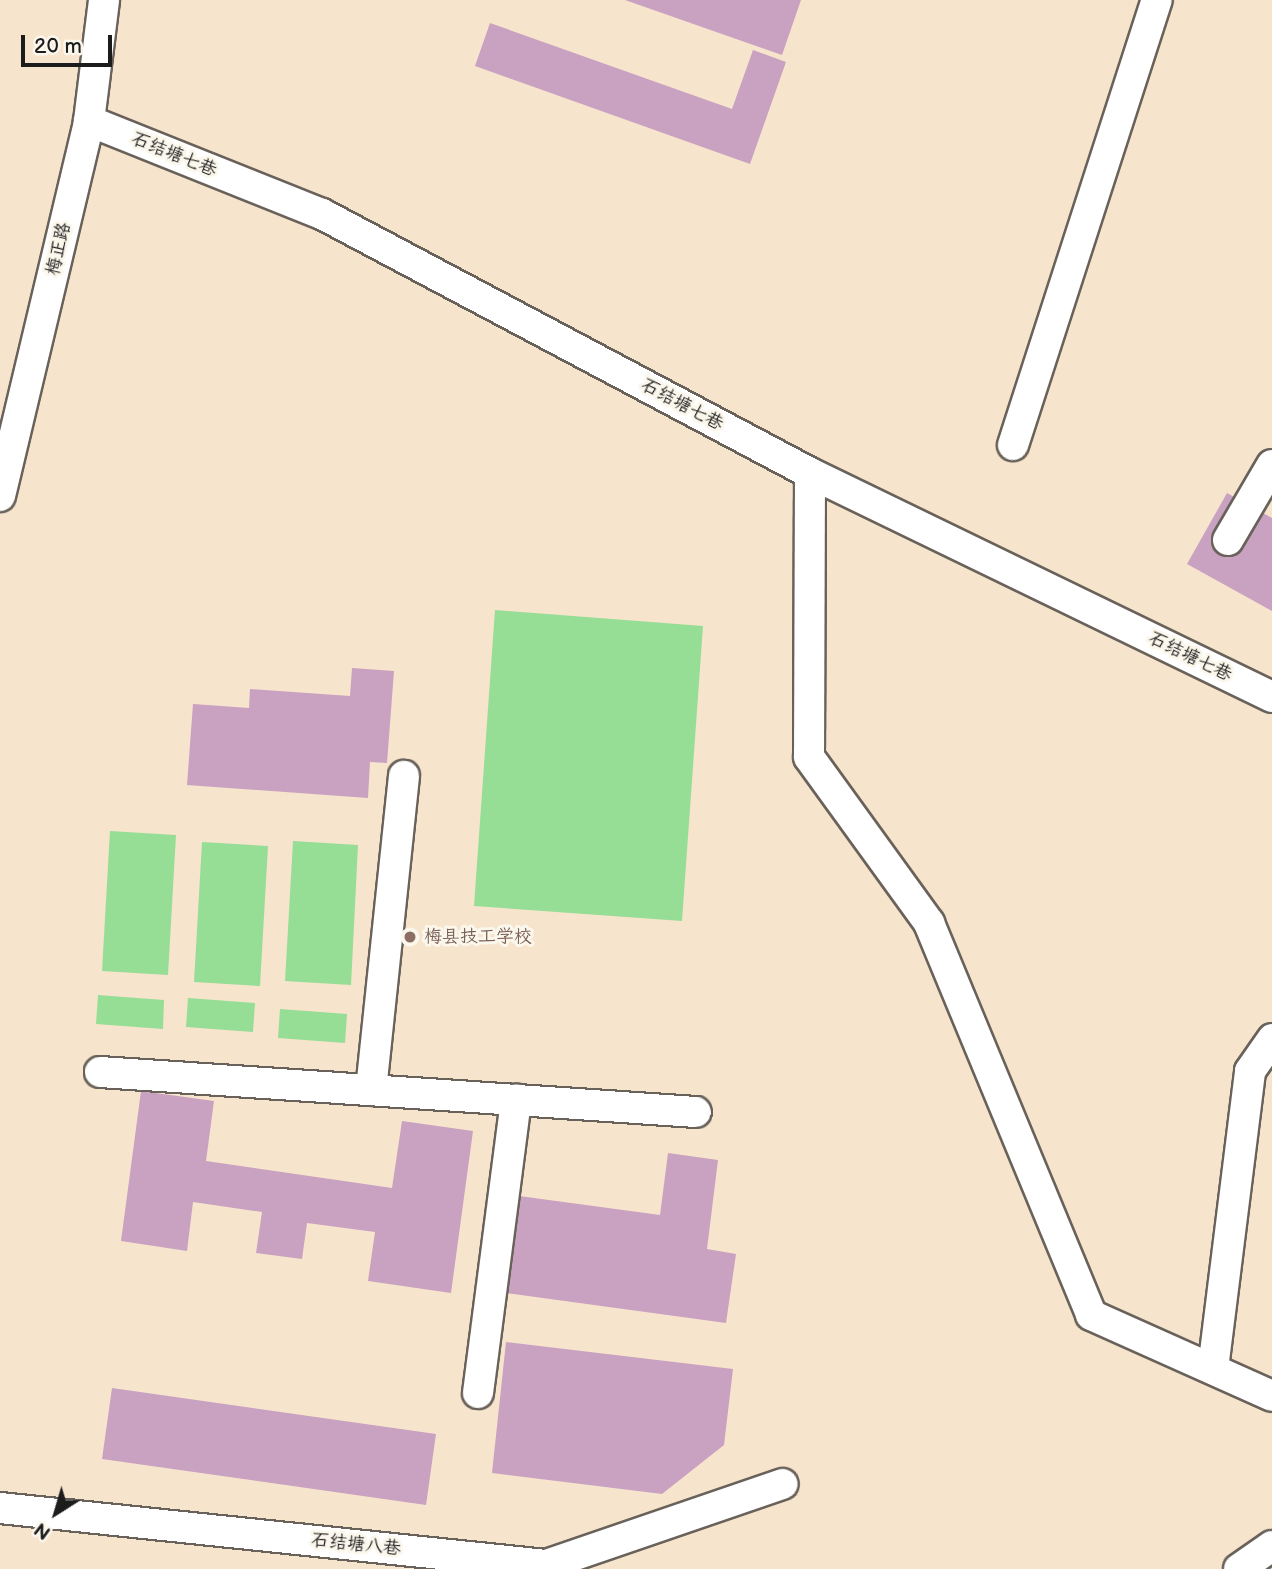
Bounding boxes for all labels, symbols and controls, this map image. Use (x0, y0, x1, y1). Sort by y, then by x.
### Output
scale bar (24, 21, 116, 65)
text: 20 m (34, 34, 82, 59)
street label: 石结塘七巷 (128, 128, 220, 182)
street label: 梅正路 (42, 220, 76, 278)
street label: 石结塘七巷 (637, 374, 727, 436)
street label: 石结塘七巷 (1145, 628, 1235, 686)
place label: 梅县技工学校 (424, 926, 532, 948)
marker: 梅县技工学校 (402, 929, 418, 945)
north arrow (21, 1478, 91, 1548)
text: N (30, 1517, 56, 1544)
street label: 石结塘八巷 (310, 1530, 402, 1560)

